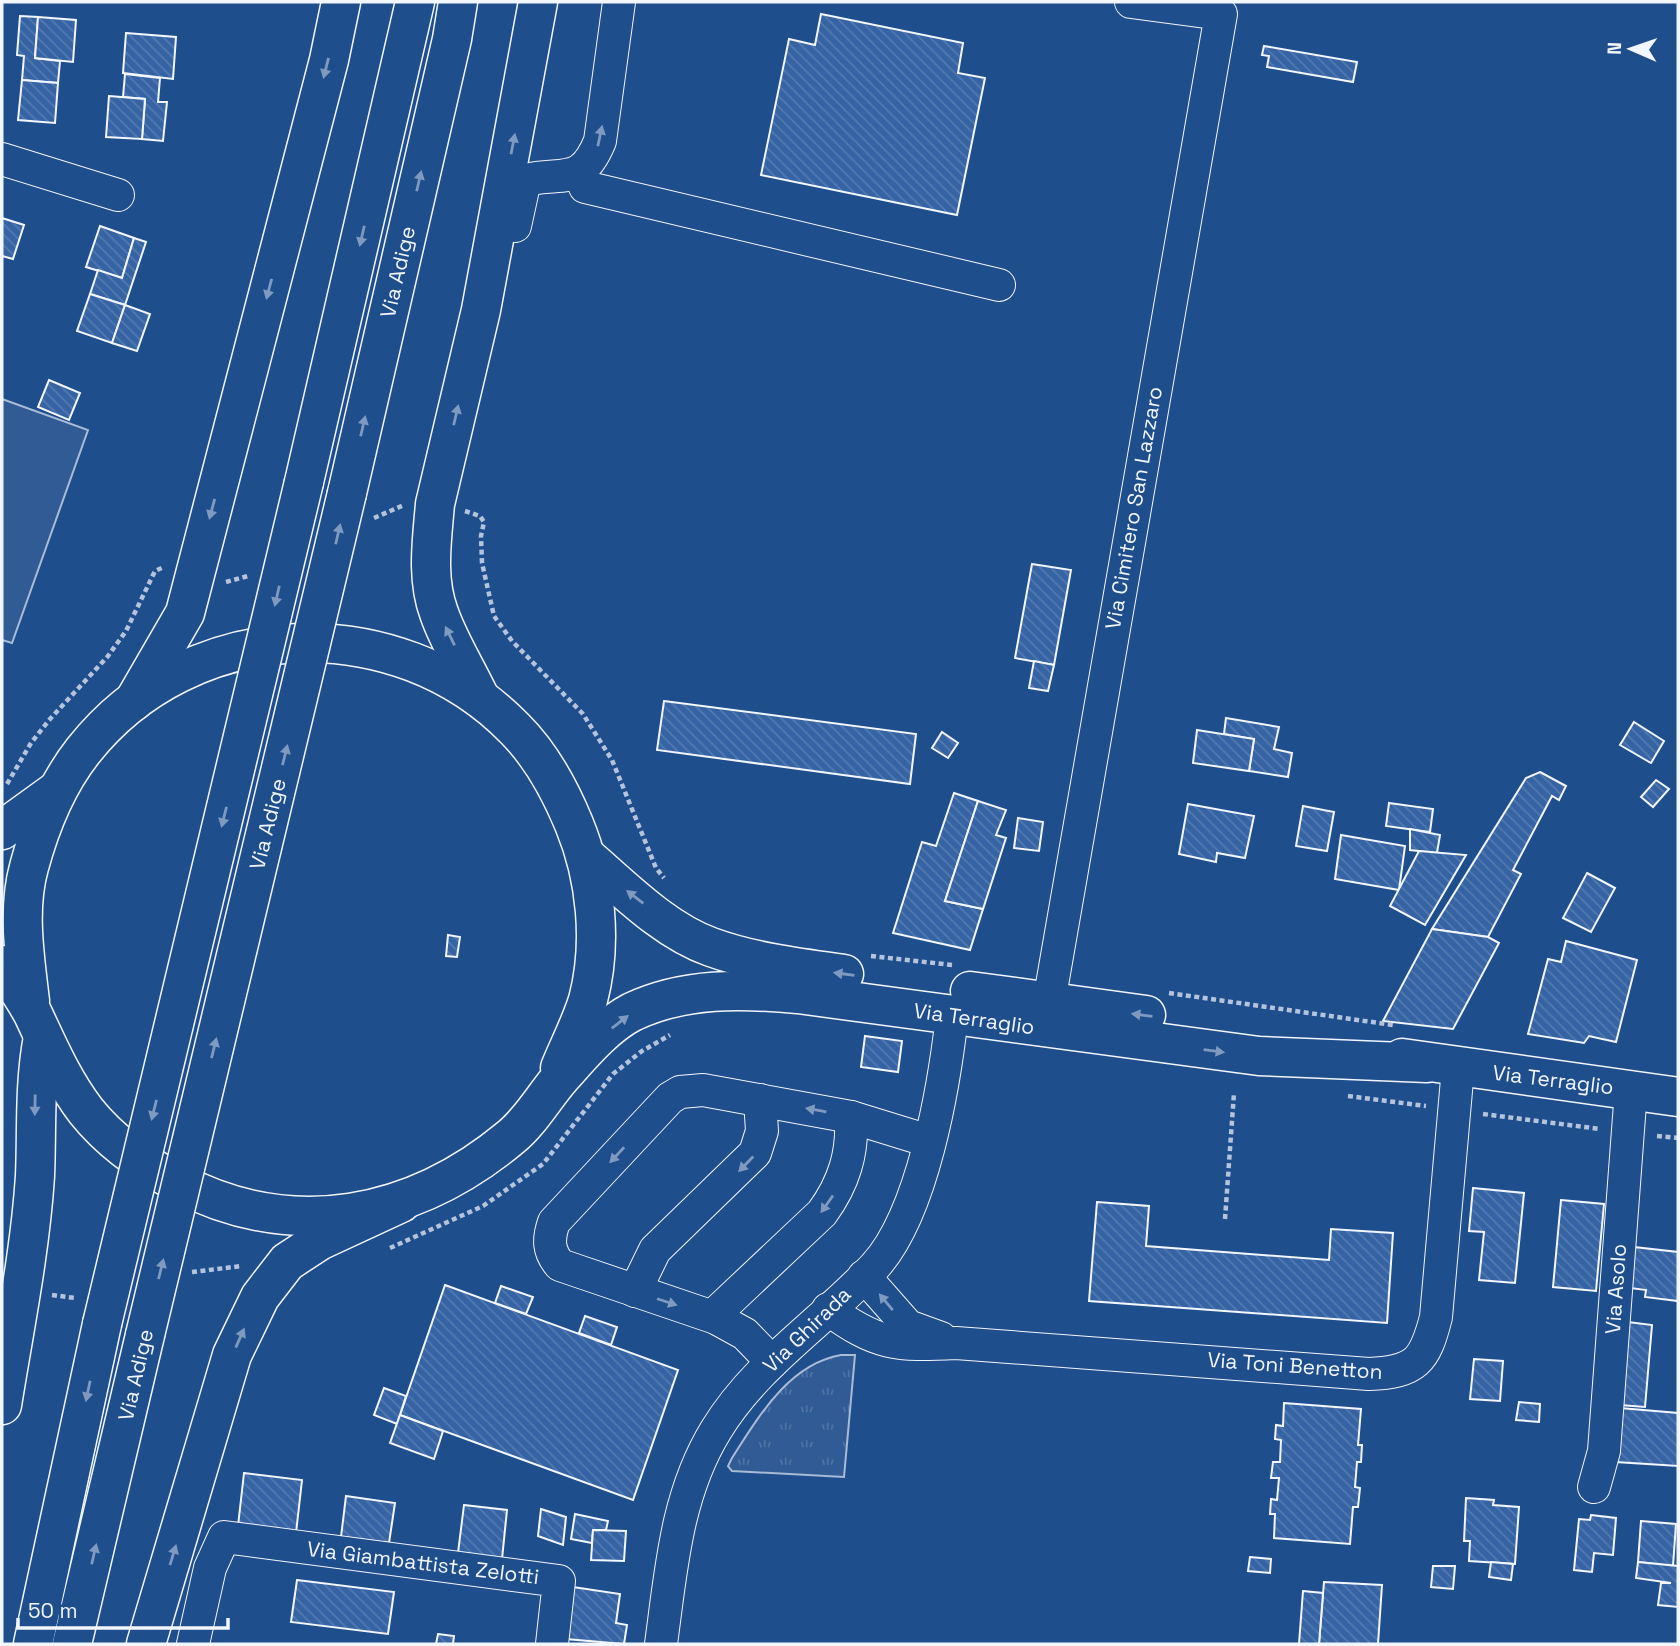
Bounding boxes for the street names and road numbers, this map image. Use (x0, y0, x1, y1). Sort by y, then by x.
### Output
street label: Via Adige (374, 223, 421, 320)
street label: Via Cimitero San Lazzaro (1099, 384, 1168, 632)
street label: Via Adige (243, 775, 292, 872)
street label: Via Terraglio (912, 997, 1036, 1040)
street label: Via Terraglio (1491, 1059, 1615, 1100)
street label: Via Asolo (1599, 1243, 1632, 1335)
street label: Via Ghirada (757, 1281, 856, 1378)
street label: Via Adige (112, 1326, 159, 1423)
street label: Via Toni Benetton (1207, 1346, 1384, 1385)
street label: Via Giambattista Zelotti (305, 1535, 541, 1590)

